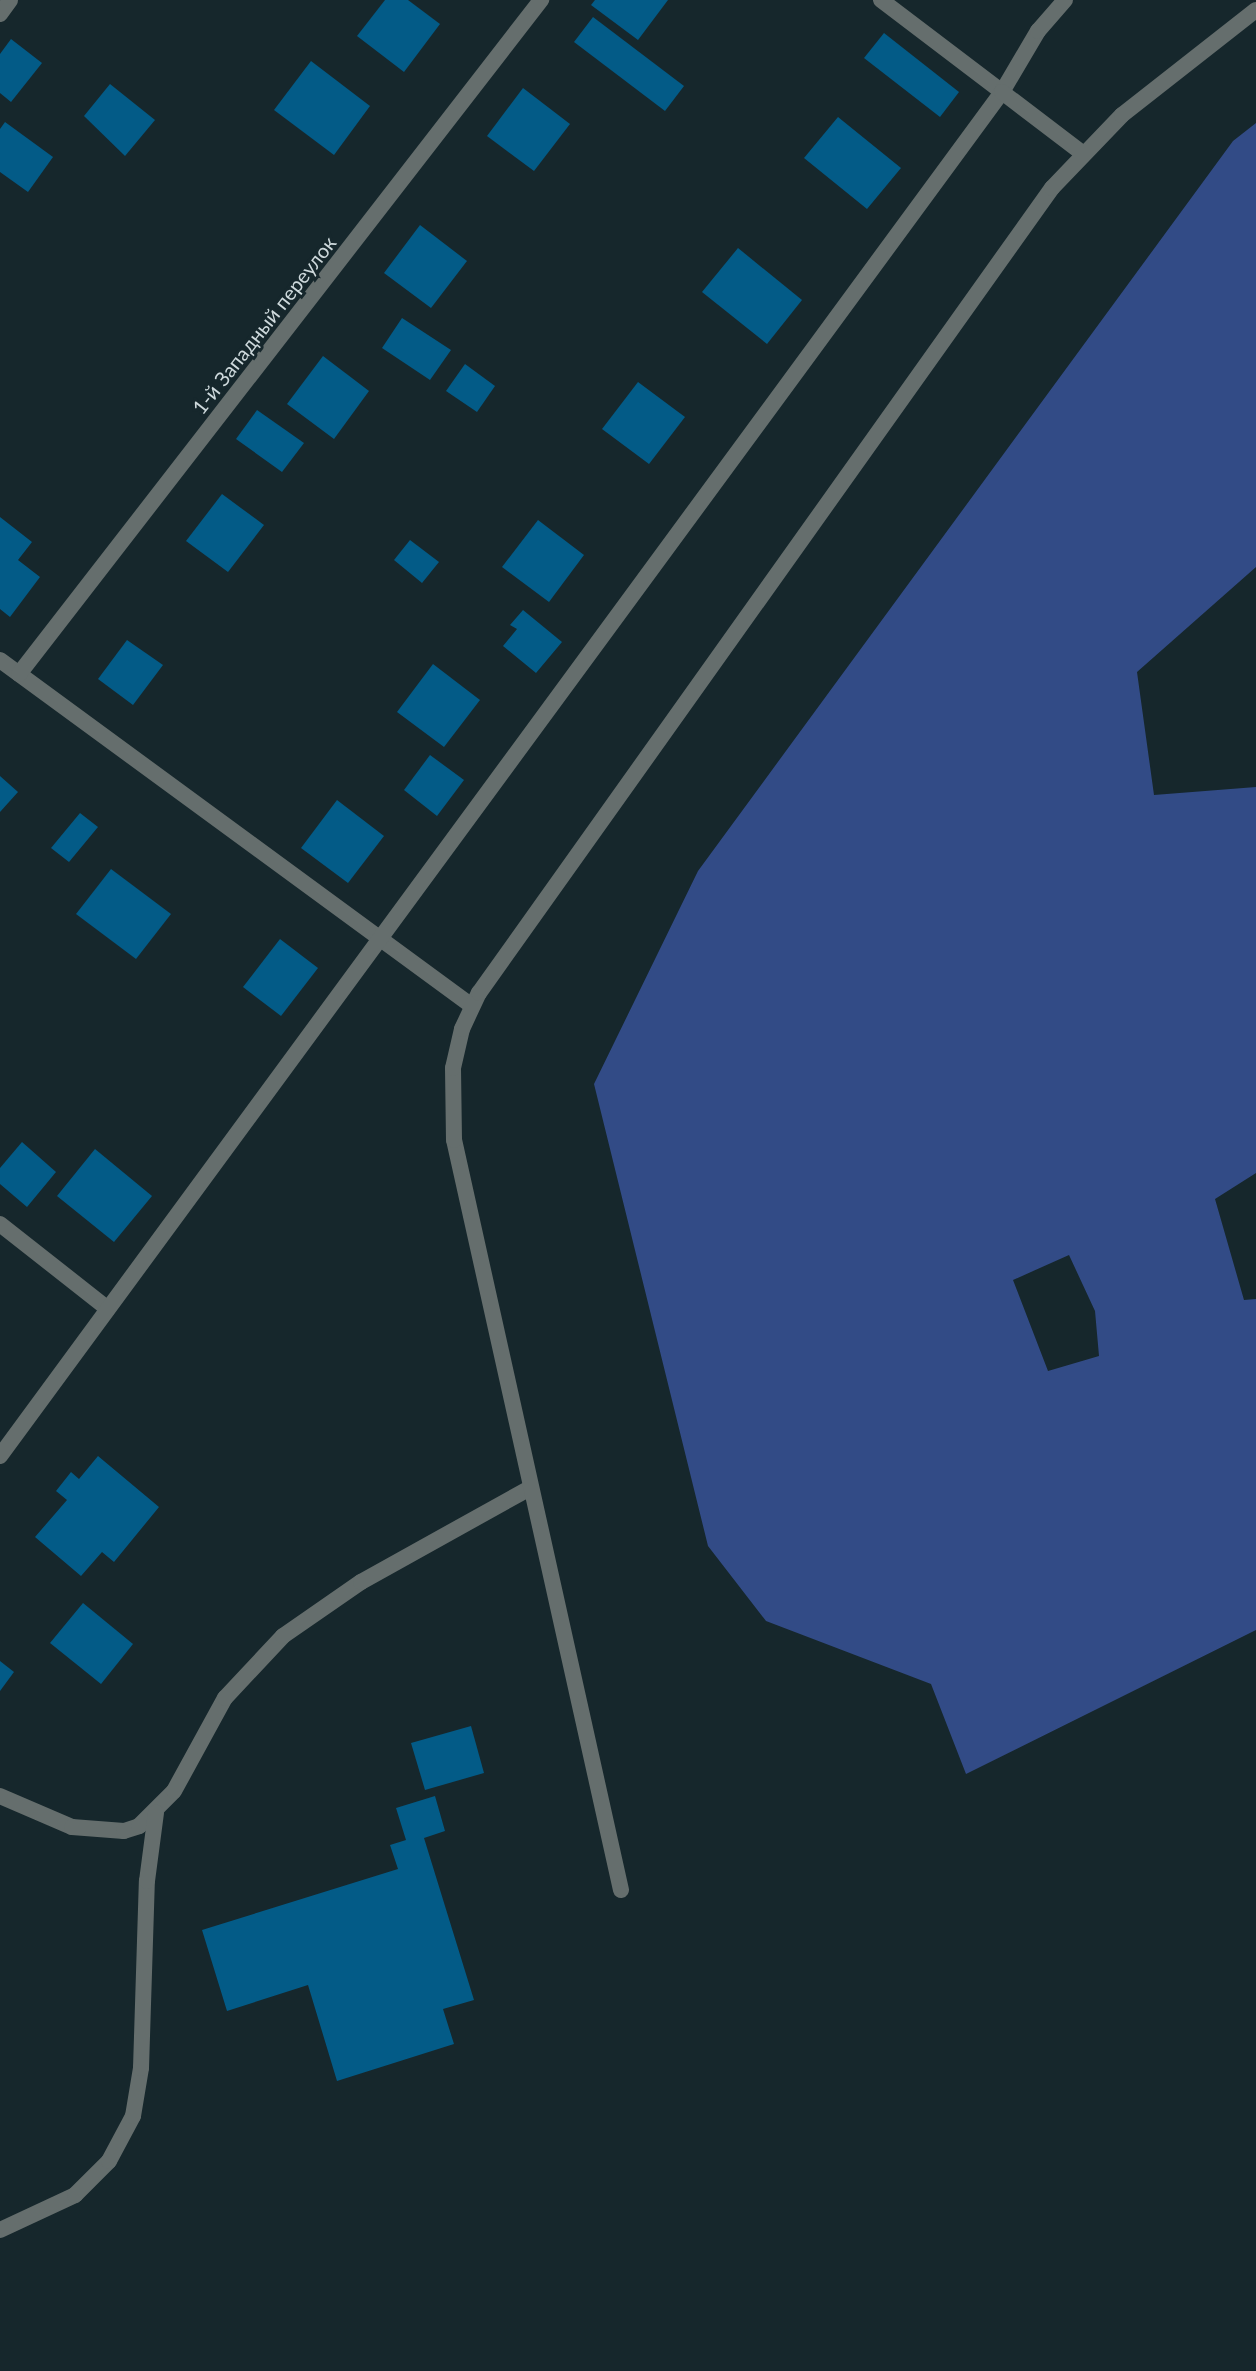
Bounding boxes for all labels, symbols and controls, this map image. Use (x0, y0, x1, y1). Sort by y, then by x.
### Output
street label: 1-й Западный переулок (187, 231, 341, 419)

